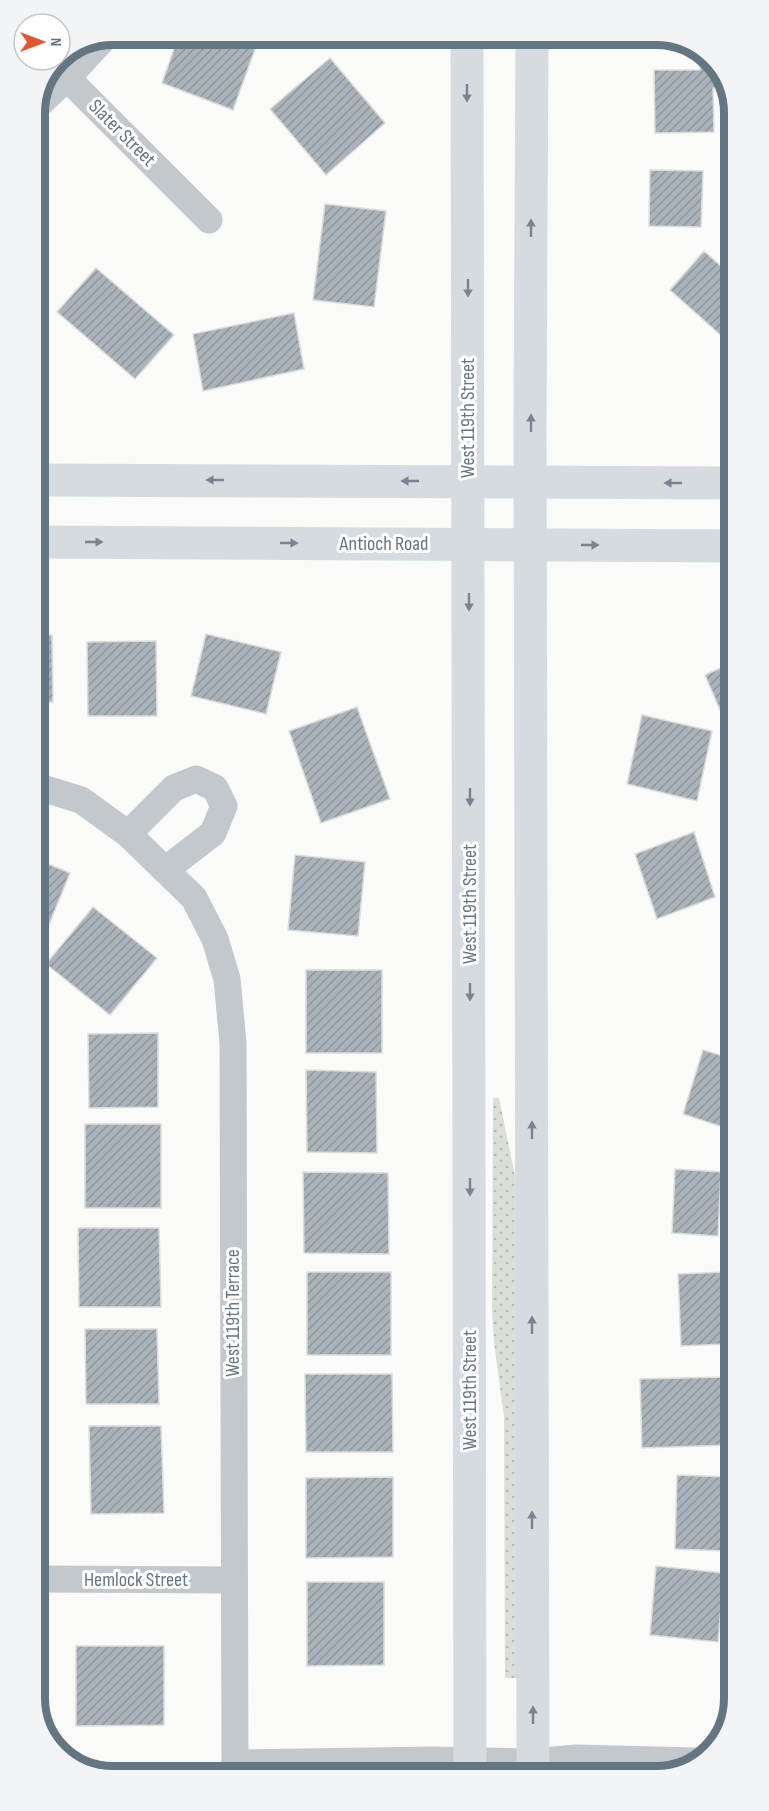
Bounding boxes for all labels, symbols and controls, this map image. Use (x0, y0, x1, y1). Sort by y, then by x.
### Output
north arrow (12, 12, 72, 72)
text: N (46, 38, 65, 46)
one-way arrow (462, 84, 472, 103)
street label: Slater Street (83, 94, 161, 172)
one-way arrow (526, 219, 536, 238)
one-way arrow (463, 279, 473, 298)
street label: West 119th Street (456, 358, 480, 478)
one-way arrow (526, 414, 536, 433)
one-way arrow (206, 475, 225, 485)
one-way arrow (401, 476, 420, 486)
one-way arrow (663, 478, 682, 488)
street label: Antioch Road (339, 532, 428, 556)
one-way arrow (85, 537, 104, 547)
one-way arrow (280, 538, 299, 548)
one-way arrow (580, 540, 599, 550)
one-way arrow (464, 593, 474, 612)
one-way arrow (465, 788, 475, 807)
street label: West 119th Street (458, 844, 482, 964)
one-way arrow (465, 983, 475, 1002)
one-way arrow (527, 1120, 537, 1139)
one-way arrow (465, 1178, 475, 1197)
street label: West 119th Terrace (221, 1249, 245, 1377)
one-way arrow (527, 1315, 537, 1334)
street label: West 119th Street (458, 1330, 482, 1450)
one-way arrow (527, 1510, 537, 1529)
street label: Hemlock Street (84, 1568, 188, 1592)
one-way arrow (528, 1705, 538, 1724)

